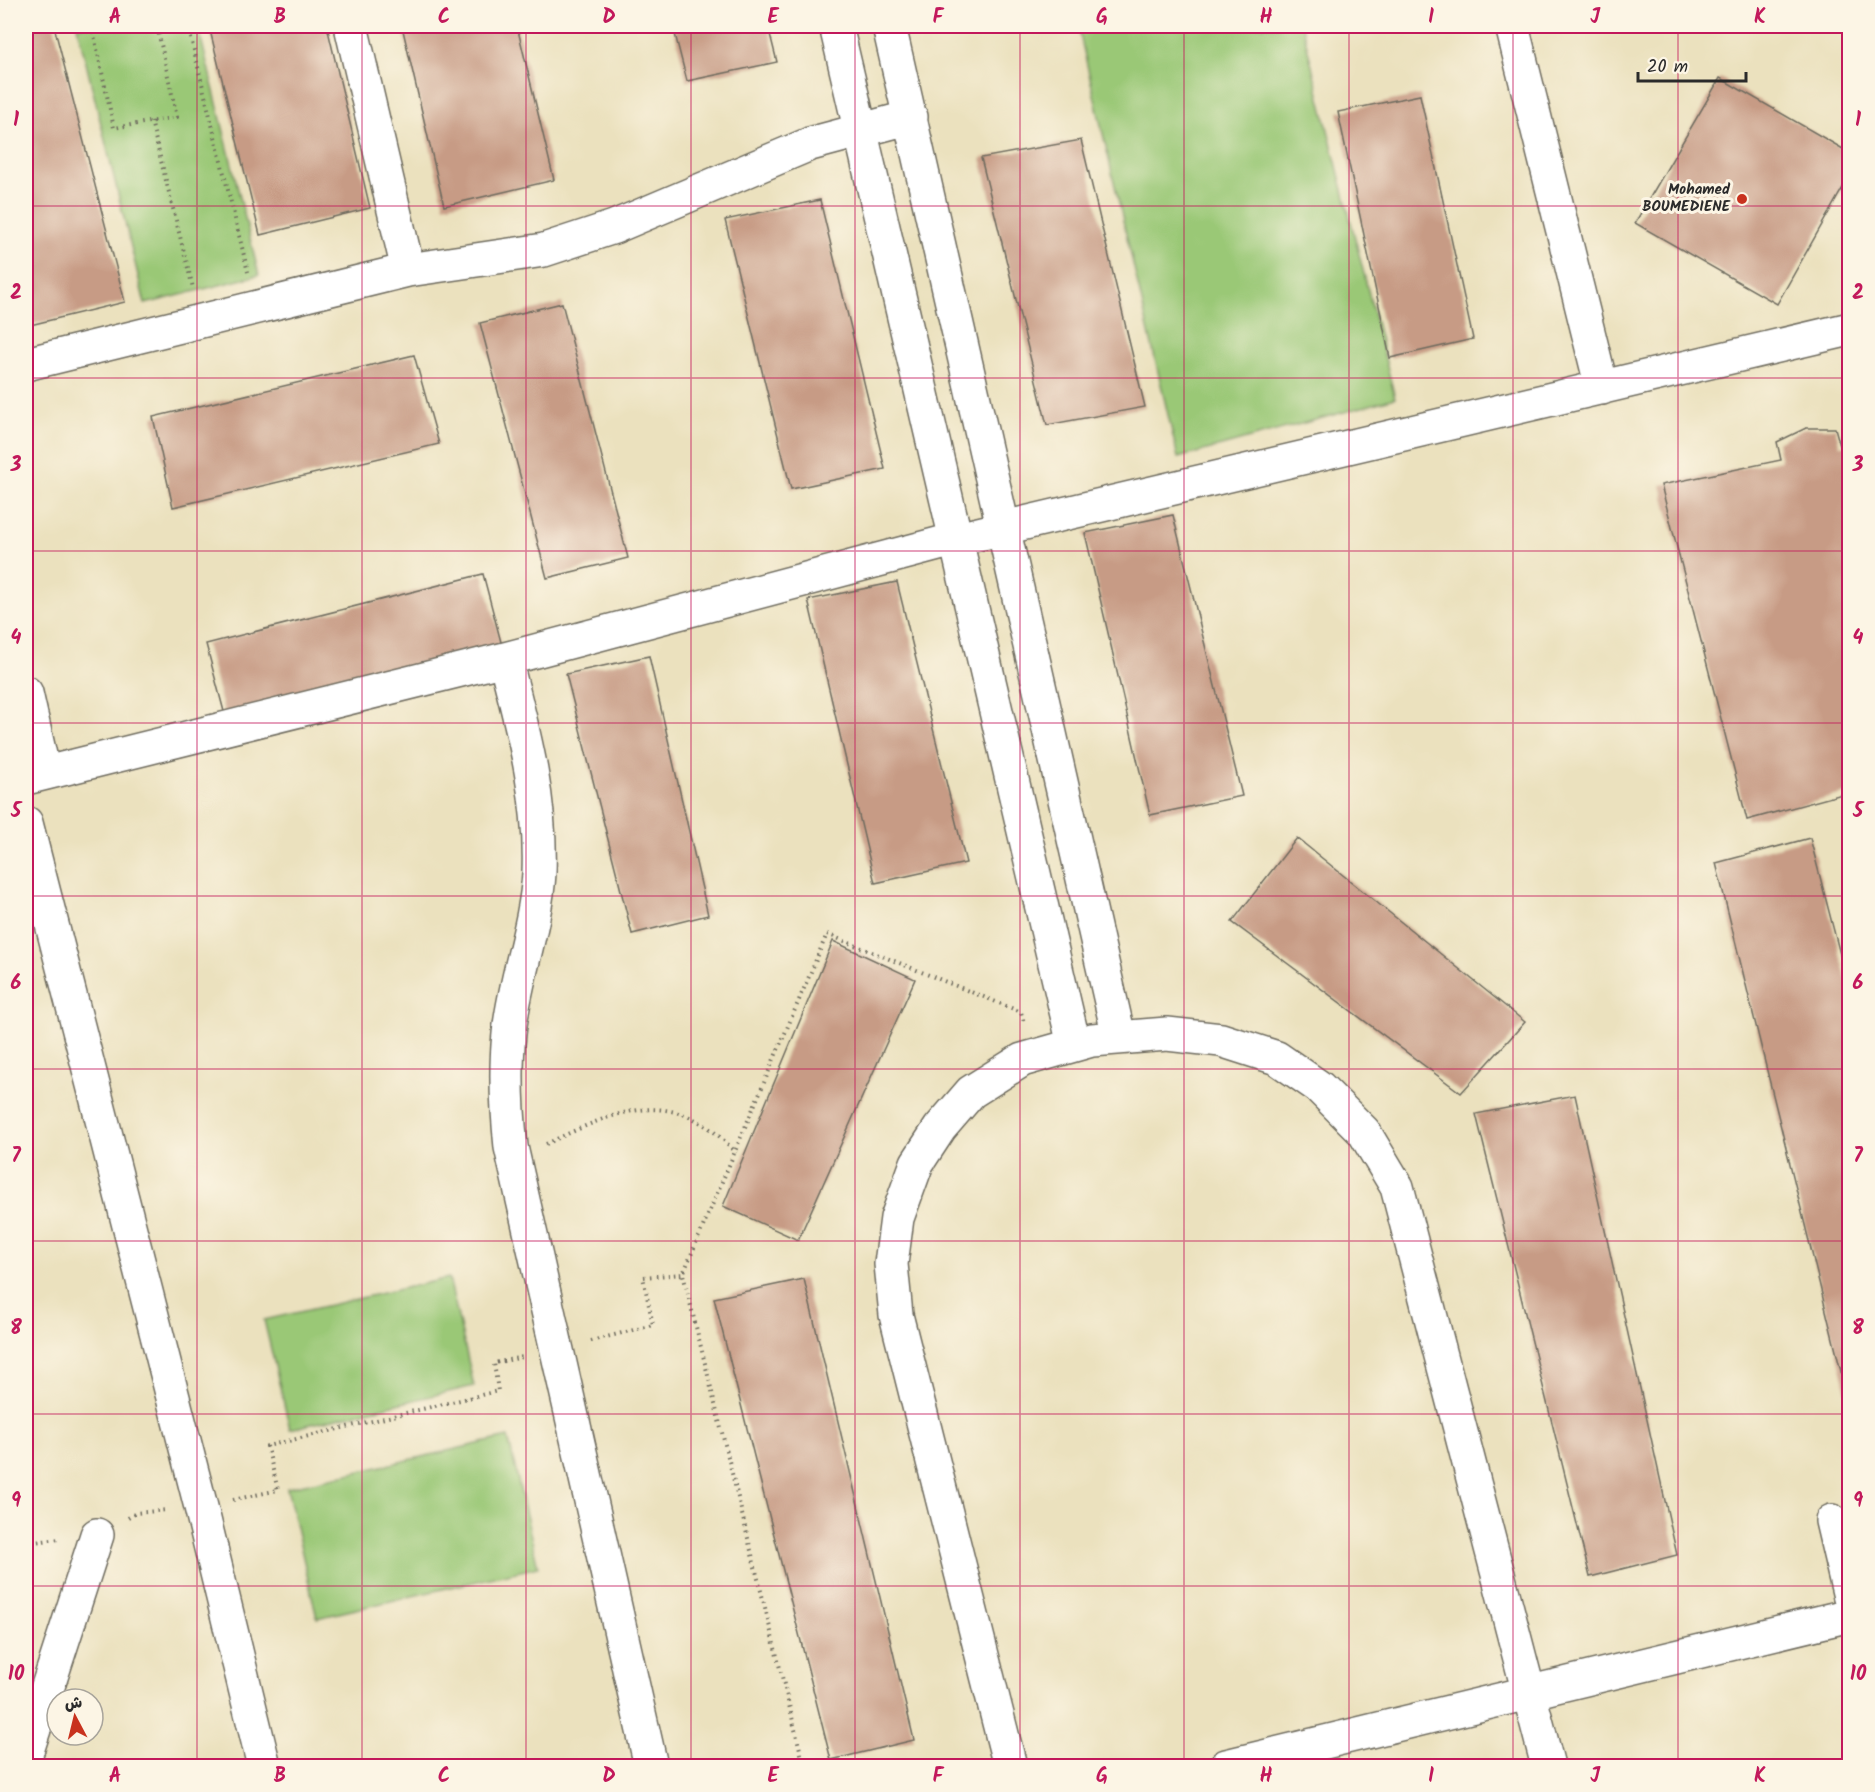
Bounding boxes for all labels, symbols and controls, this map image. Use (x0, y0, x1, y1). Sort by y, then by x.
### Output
text: A (109, 2, 121, 34)
text: B (274, 2, 286, 34)
text: C (438, 2, 450, 34)
text: D (602, 2, 616, 34)
text: E (767, 2, 779, 34)
text: F (933, 2, 945, 34)
text: G (1096, 2, 1108, 34)
text: H (1259, 2, 1273, 34)
text: I (1428, 2, 1434, 34)
text: J (1590, 2, 1601, 34)
text: K (1754, 2, 1766, 34)
scale bar (1638, 45, 1746, 83)
text: 20 m (1647, 53, 1688, 82)
text: 1 (13, 105, 19, 137)
text: 1 (1855, 105, 1861, 137)
place label: Mohamed BOUMEDIENE (1642, 178, 1731, 219)
marker: Mohamed BOUMEDIENE (1735, 192, 1749, 206)
text: 2 (10, 278, 22, 310)
text: 2 (1852, 278, 1864, 310)
text: 3 (10, 450, 22, 482)
text: 3 (1852, 450, 1864, 482)
text: 4 (11, 623, 22, 655)
text: 4 (1853, 623, 1864, 655)
text: 5 (10, 796, 23, 828)
text: 5 (1852, 796, 1865, 828)
text: 6 (11, 968, 22, 1000)
text: 6 (1853, 968, 1864, 1000)
text: 7 (11, 1141, 21, 1173)
text: 7 (1853, 1141, 1863, 1173)
text: 8 (10, 1313, 22, 1345)
text: 8 (1852, 1313, 1864, 1345)
text: 9 (11, 1486, 21, 1518)
text: 9 (1853, 1486, 1863, 1518)
text: 10 (8, 1659, 25, 1691)
text: 10 (1850, 1659, 1867, 1691)
north arrow (45, 1687, 105, 1747)
text: ش (63, 1690, 84, 1717)
text: A (109, 1761, 121, 1792)
text: B (274, 1761, 286, 1792)
text: C (438, 1761, 450, 1792)
text: D (602, 1761, 616, 1792)
text: E (767, 1761, 779, 1792)
text: F (933, 1761, 945, 1792)
text: G (1096, 1761, 1108, 1792)
text: H (1259, 1761, 1273, 1792)
text: I (1428, 1761, 1434, 1792)
text: J (1590, 1761, 1601, 1792)
text: K (1754, 1761, 1766, 1792)

